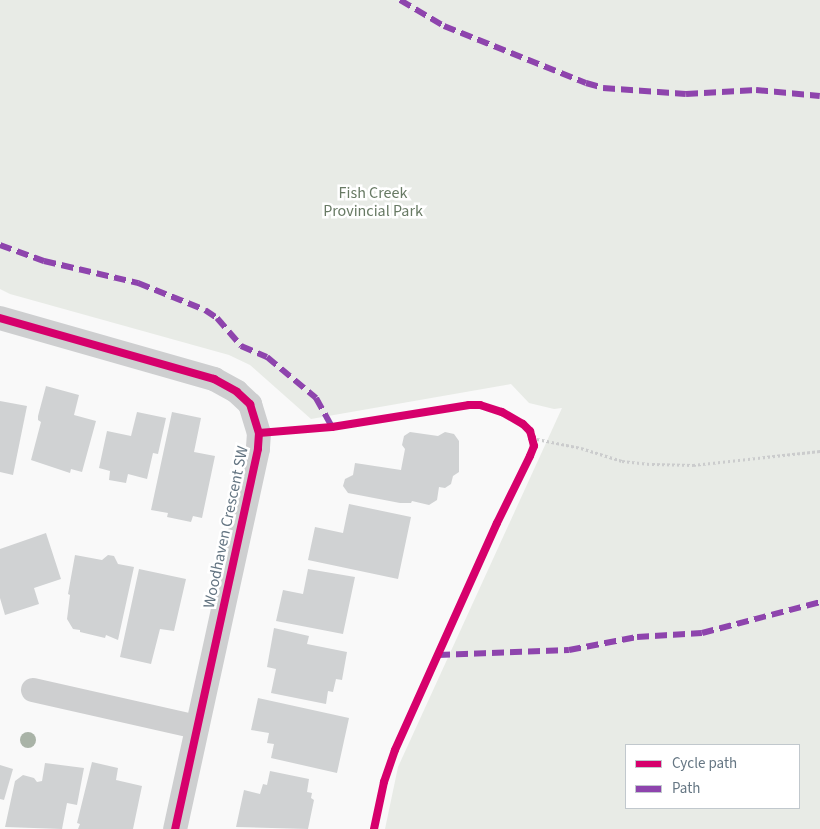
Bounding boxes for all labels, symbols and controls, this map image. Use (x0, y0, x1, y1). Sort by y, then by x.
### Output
park label: Fish Creek Provincial Park (323, 183, 423, 221)
street label: Woodhaven Crescent SW (199, 444, 253, 610)
legend (625, 744, 800, 809)
text: Cycle path (672, 753, 737, 774)
text: Path (672, 778, 700, 799)

